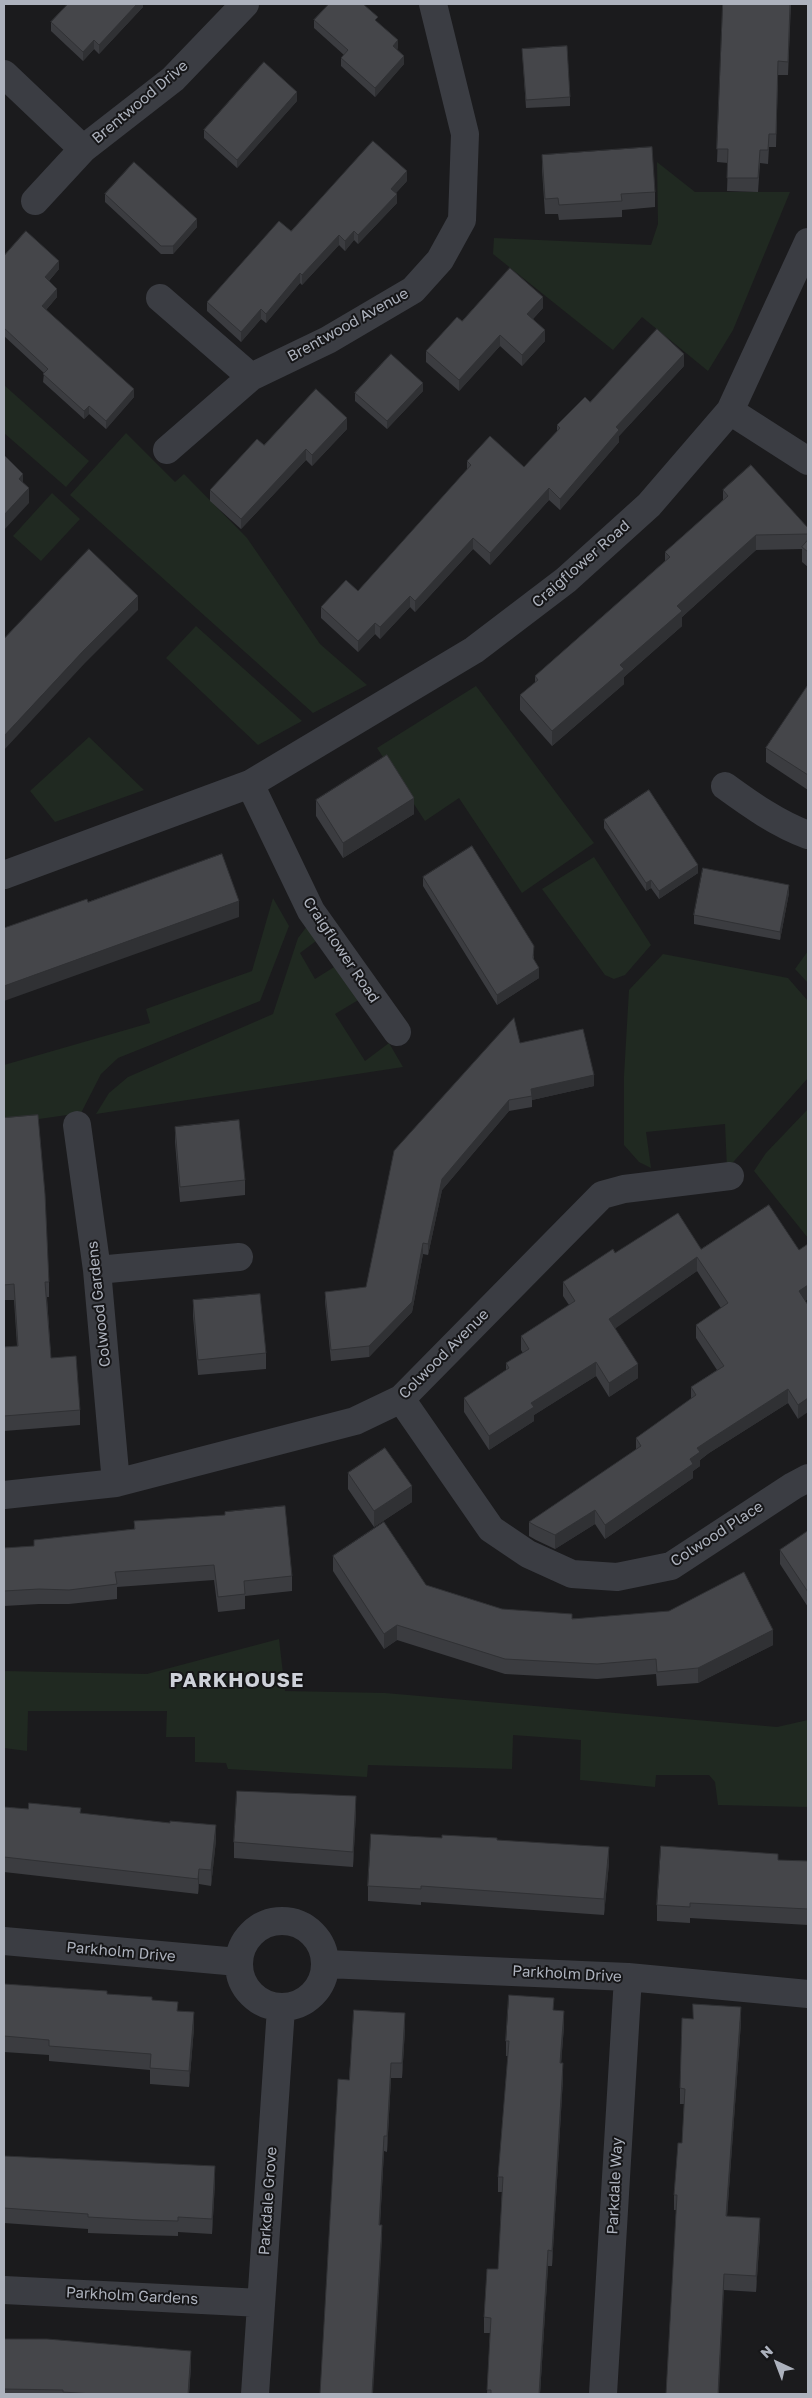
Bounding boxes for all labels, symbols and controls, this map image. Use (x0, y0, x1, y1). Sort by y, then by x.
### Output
street label: Brentwood Drive (88, 57, 192, 147)
street label: Brentwood Avenue (284, 284, 412, 366)
street label: Craigflower Road (528, 517, 634, 611)
street label: Craigflower Road (299, 894, 383, 1006)
street label: Colwood Gardens (83, 1240, 115, 1368)
street label: Colwood Avenue (395, 1305, 493, 1403)
street label: Colwood Place (667, 1497, 767, 1571)
district label: PARKHOUSE (168, 1669, 306, 1693)
street label: Parkholm Drive (66, 1938, 176, 1966)
street label: Parkholm Drive (512, 1962, 622, 1986)
street label: Parkdale Way (603, 2137, 627, 2235)
street label: Parkdale Grove (255, 2146, 281, 2256)
street label: Parkholm Gardens (65, 2284, 199, 2308)
north arrow (752, 2338, 802, 2388)
text: N (757, 2342, 776, 2362)

